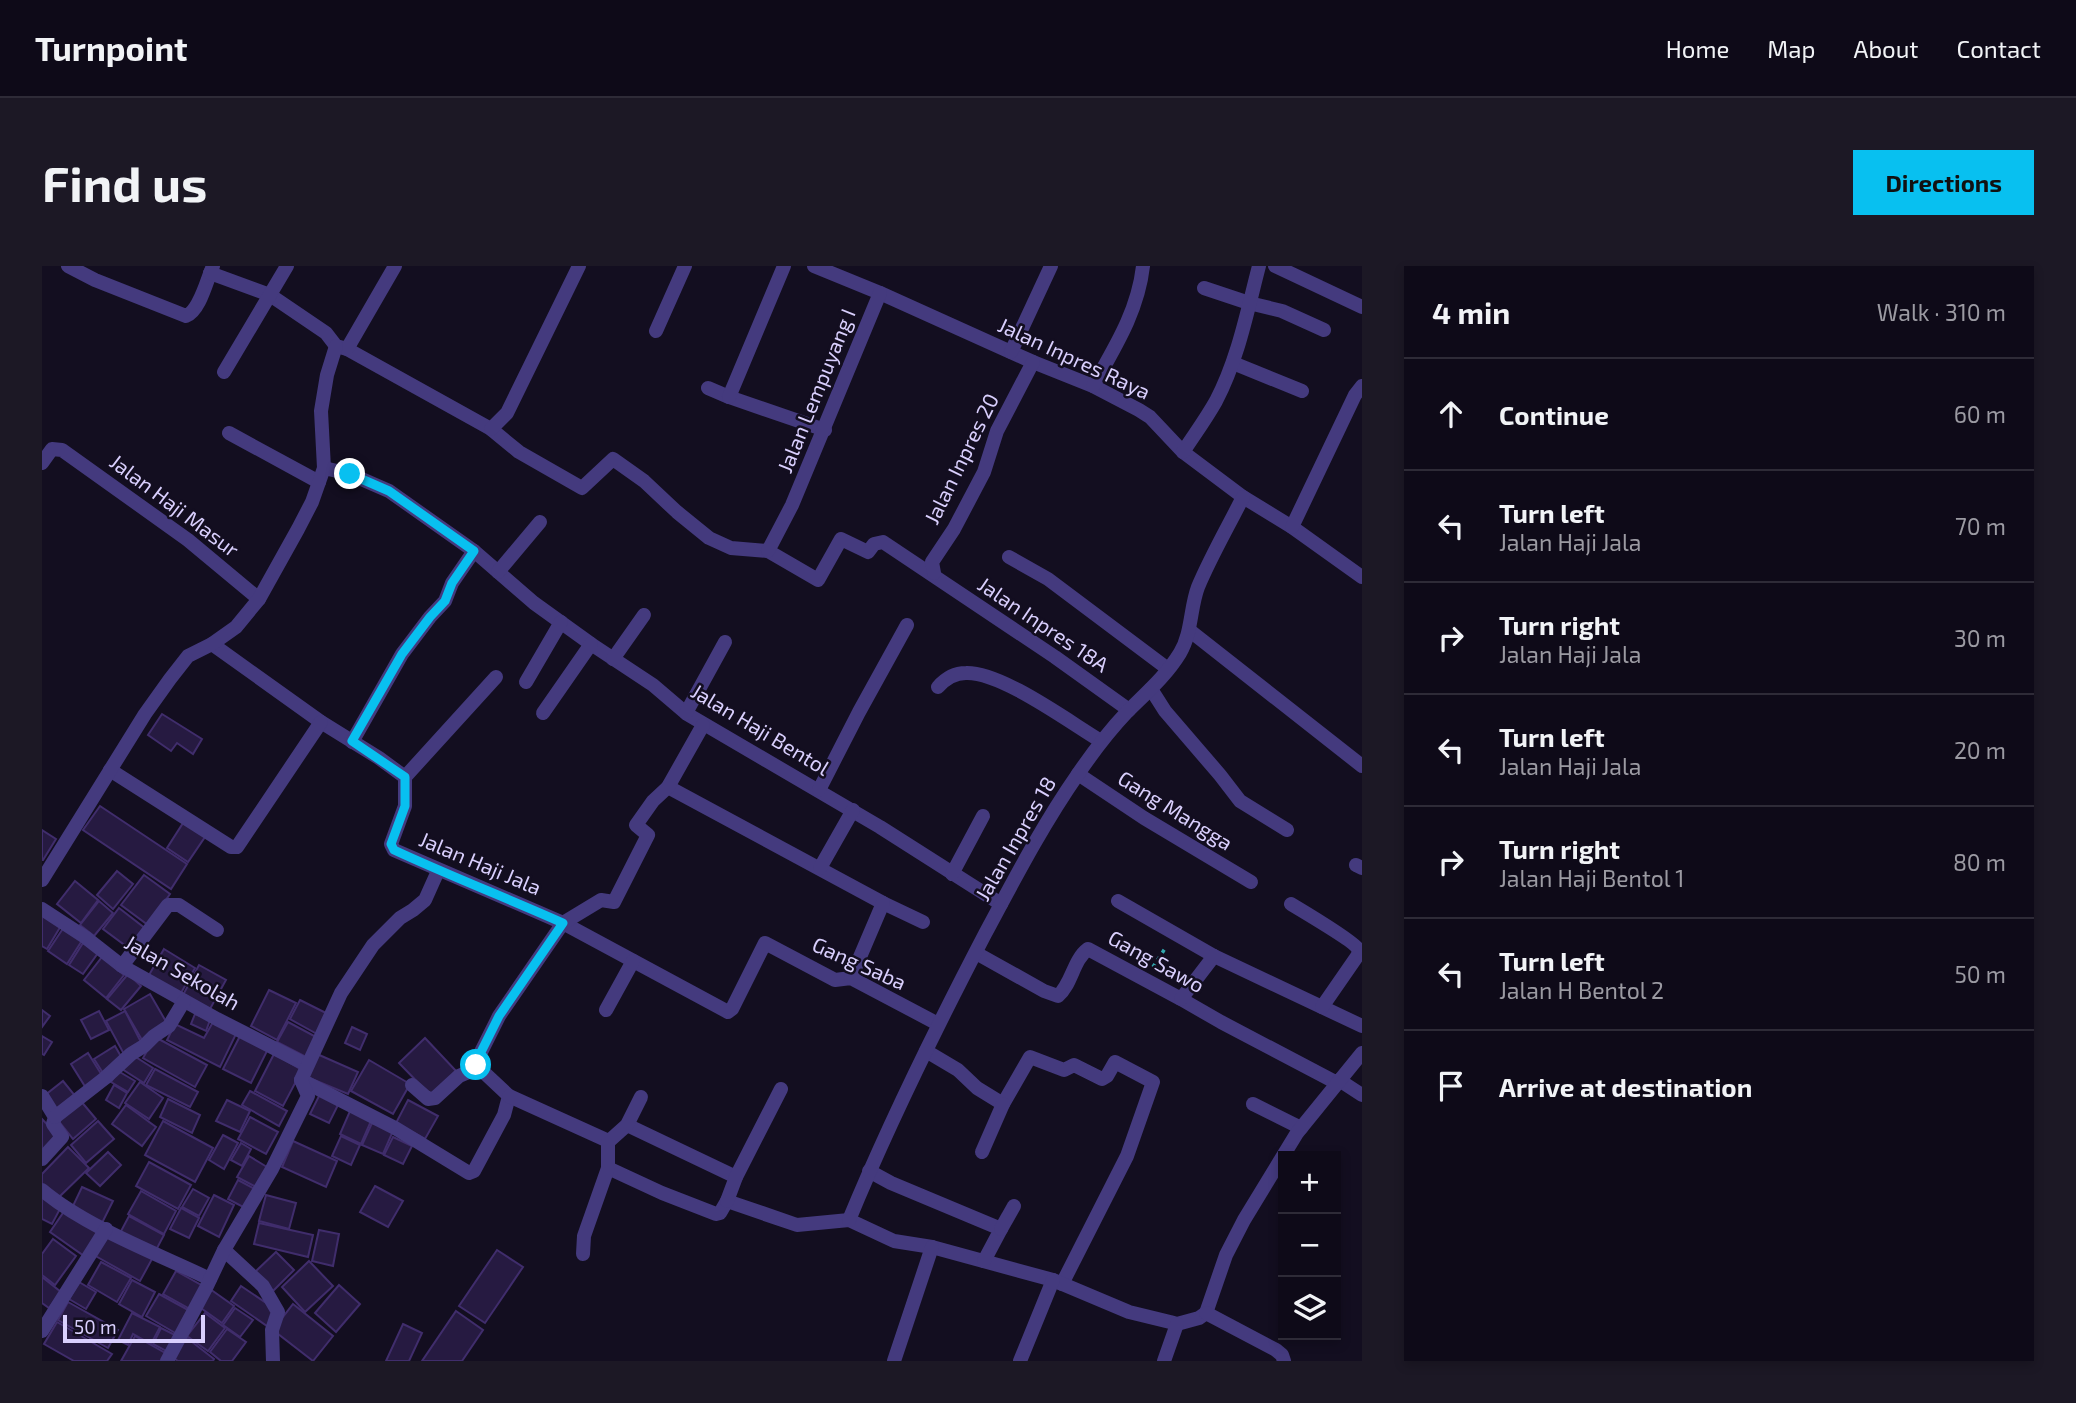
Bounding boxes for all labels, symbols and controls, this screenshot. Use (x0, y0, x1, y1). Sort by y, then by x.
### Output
text: Turnpoint (35, 28, 188, 68)
text: Home (1666, 34, 1729, 63)
text: Map (1767, 34, 1815, 63)
text: About (1853, 34, 1919, 63)
text: Contact (1957, 34, 2041, 63)
button: Directions (1853, 150, 2034, 215)
text: Find us (42, 153, 207, 212)
text: 4 min (1432, 294, 1510, 330)
text: Walk · 310 m (1877, 298, 2006, 326)
street label: Jalan Lempuyang I (771, 305, 860, 476)
street label: Jalan Inpres Raya (995, 311, 1155, 404)
street label: Jalan Inpres 20 (918, 389, 1003, 528)
icon: ahead (1432, 395, 1470, 433)
text: Continue (1499, 399, 1609, 430)
text: 60 m (1954, 400, 2006, 428)
street label: Jalan Haji Masur (105, 448, 245, 563)
route end (334, 458, 365, 489)
text: Turn left (1499, 497, 1605, 528)
icon: left (1432, 507, 1470, 545)
text: 70 m (1955, 512, 2006, 540)
text: Jalan Haji Jala (1499, 528, 1641, 556)
street label: Jalan Inpres 18A (974, 571, 1114, 677)
text: Turn right (1499, 609, 1620, 640)
icon: right (1432, 619, 1470, 657)
text: 30 m (1954, 624, 2006, 652)
text: Jalan Haji Jala (1499, 640, 1641, 668)
street label: Jalan Haji Bentol (687, 678, 835, 781)
text: Turn left (1499, 721, 1605, 752)
icon: left (1432, 731, 1470, 769)
text: 20 m (1954, 736, 2006, 764)
text: Jalan Haji Jala (1499, 752, 1641, 780)
street label: Gang Mangga (1114, 765, 1238, 855)
street label: Jalan Inpres 18 (969, 772, 1060, 905)
street label: Jalan Haji Jala (415, 826, 545, 900)
text: Turn right (1499, 833, 1620, 864)
icon: right (1432, 843, 1470, 881)
text: 80 m (1953, 848, 2006, 876)
text: Jalan Haji Bentol 1 (1499, 864, 1684, 892)
street label: Gang Sawo (1104, 924, 1209, 997)
street label: Jalan Sekolah (121, 929, 245, 1015)
street label: Gang Saba (809, 931, 910, 994)
text: Turn left (1499, 945, 1605, 976)
icon: left (1432, 955, 1470, 993)
text: 50 m (1955, 960, 2006, 988)
text: Jalan H Bentol 2 (1499, 976, 1664, 1004)
route start (460, 1049, 491, 1080)
icon: arrive (1432, 1067, 1470, 1105)
text: Arrive at destination (1499, 1071, 1752, 1102)
map controls (1278, 1151, 1341, 1340)
button: + (1278, 1151, 1341, 1214)
button: − (1278, 1214, 1341, 1277)
button: layers (1278, 1277, 1341, 1340)
scale bar (63, 1312, 205, 1344)
text: 50 m (74, 1315, 117, 1338)

